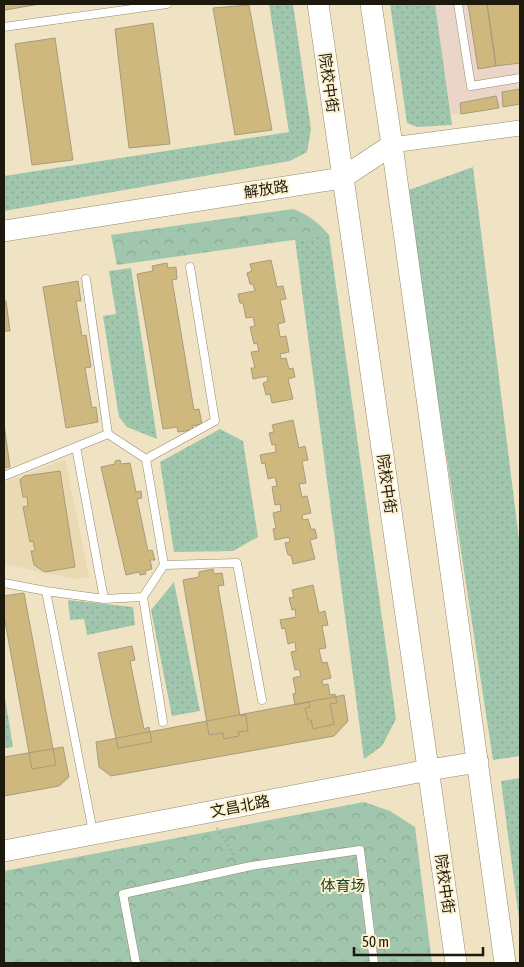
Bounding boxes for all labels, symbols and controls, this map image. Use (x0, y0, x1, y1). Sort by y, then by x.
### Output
street label: 院校中街 (316, 52, 342, 114)
street label: 解放路 (242, 177, 290, 201)
street label: 院校中街 (374, 453, 400, 515)
street label: 文昌北路 (209, 792, 271, 820)
street label: 院校中街 (432, 853, 458, 915)
park label: 体育场 (320, 877, 366, 894)
scale bar (354, 924, 483, 956)
text: 50 m (362, 933, 389, 950)

